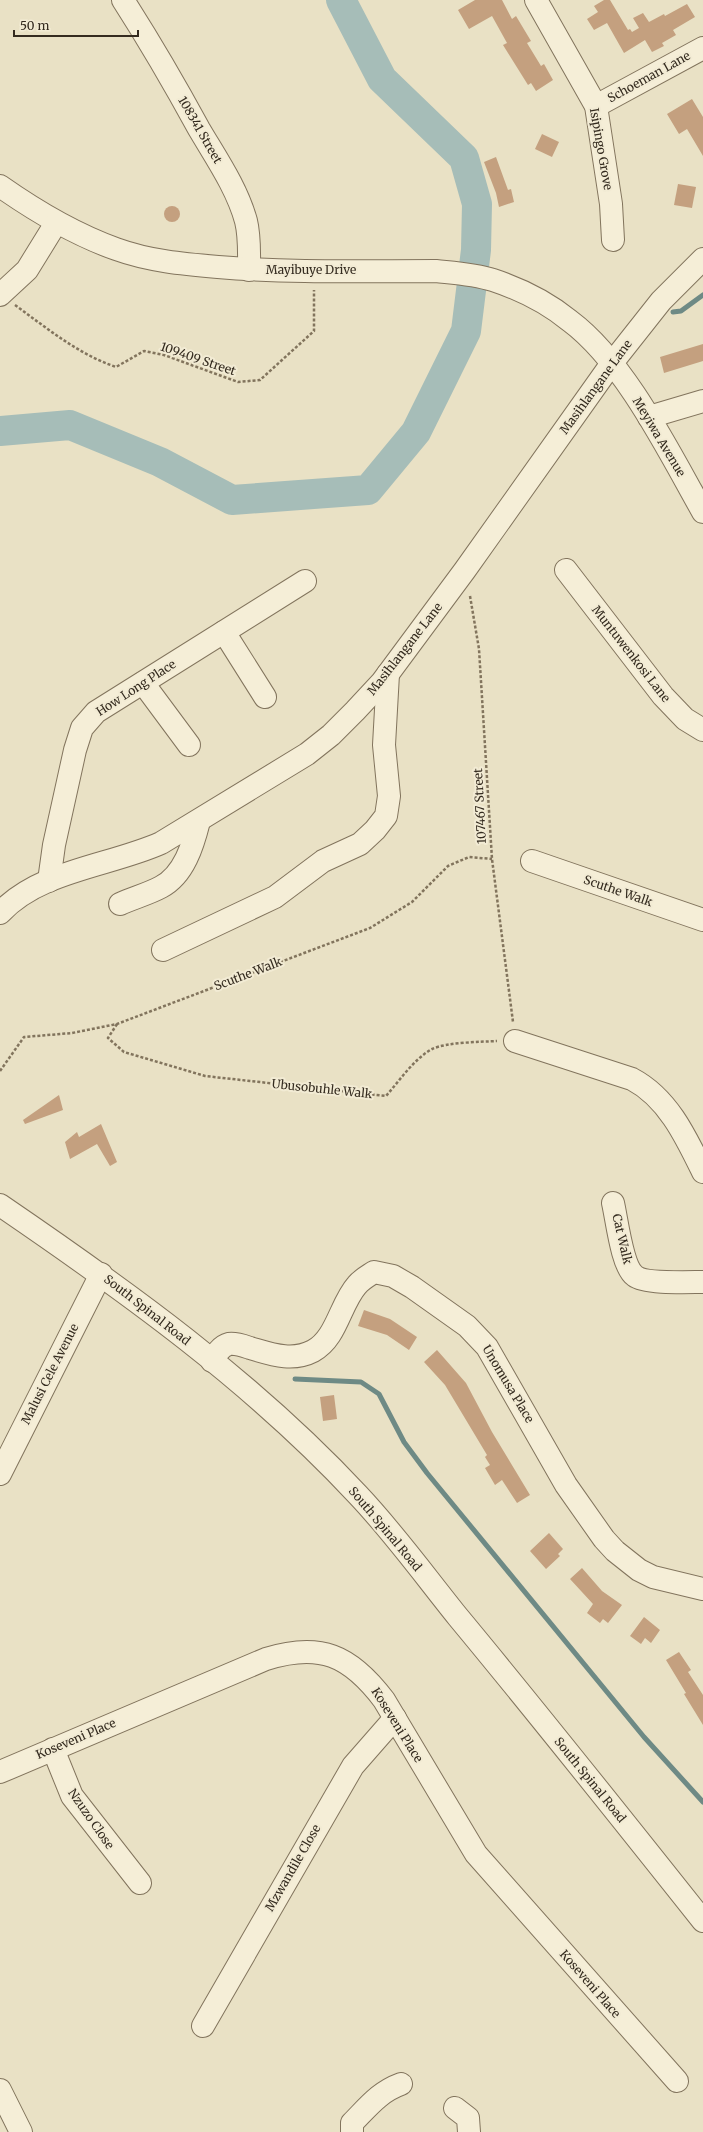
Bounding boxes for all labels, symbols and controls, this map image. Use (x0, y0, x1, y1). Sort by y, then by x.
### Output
scale bar (14, 12, 138, 38)
text: 50 m (20, 18, 49, 33)
street label: Schoeman Lane (605, 48, 693, 105)
street label: 108341 Street (175, 93, 226, 166)
street label: Isipingo Grove (587, 107, 616, 191)
street label: Mayibuye Drive (266, 262, 356, 277)
street label: Masihlangane Lane (556, 337, 635, 437)
street label: 109409 Street (158, 339, 238, 379)
street label: Meyiwa Avenue (630, 394, 689, 479)
street label: Masihlangane Lane (364, 600, 445, 698)
street label: Muntuwenkosi Lane (589, 602, 674, 705)
street label: How Long Place (93, 656, 178, 719)
street label: 107467 Street (470, 767, 489, 844)
street label: Scuthe Walk (582, 872, 655, 909)
street label: Scuthe Walk (212, 954, 284, 993)
street label: Ubusobuhle Walk (271, 1076, 374, 1101)
street label: Cat Walk (609, 1212, 636, 1266)
street label: South Spinal Road (101, 1271, 193, 1348)
street label: Malusi Cele Avenue (18, 1321, 81, 1427)
street label: Unomusa Place (479, 1342, 538, 1425)
street label: South Spinal Road (346, 1483, 425, 1574)
street label: Koseveni Place (368, 1685, 426, 1765)
street label: Koseveni Place (34, 1715, 118, 1762)
street label: South Spinal Road (551, 1734, 629, 1825)
street label: Nzuzo Close (65, 1786, 118, 1852)
street label: Mzwandile Close (262, 1822, 323, 1914)
street label: Koseveni Place (557, 1947, 624, 2021)

